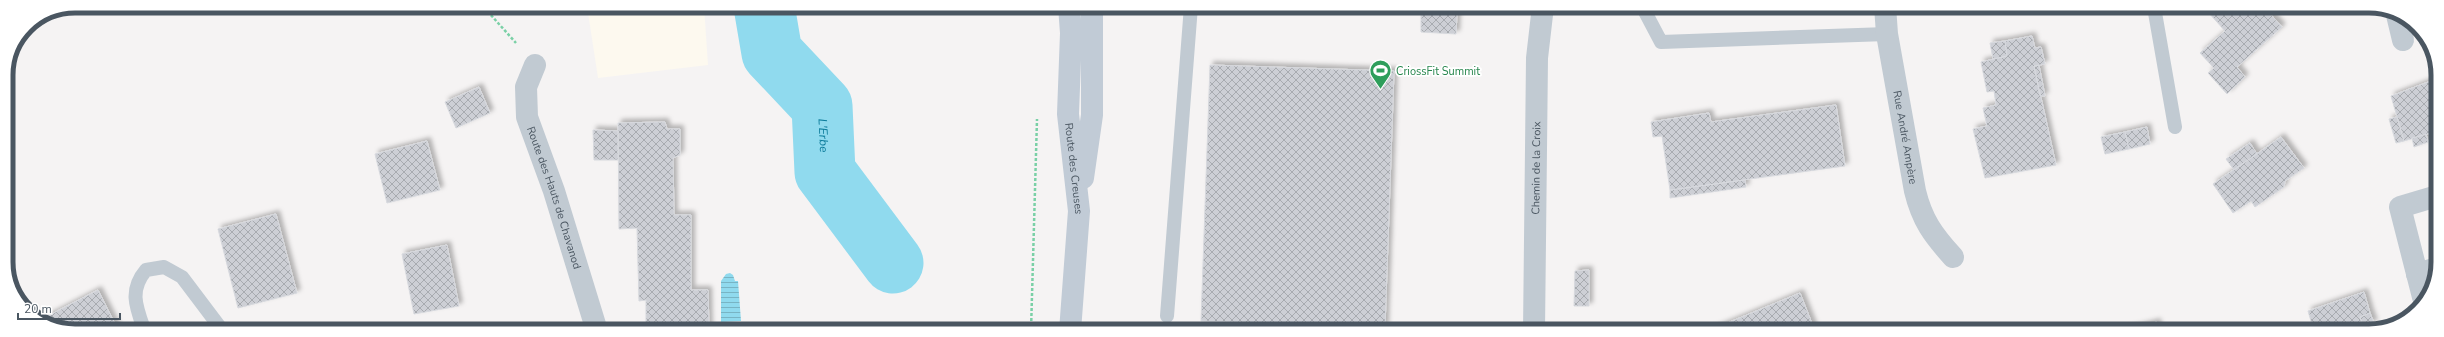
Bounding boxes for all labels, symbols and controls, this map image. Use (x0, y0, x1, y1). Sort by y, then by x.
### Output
sports icon: CriossFit Summit (1367, 58, 1393, 91)
place label: CriossFit Summit (1396, 64, 1480, 79)
street label: Rue André Ampère (1889, 89, 1921, 186)
water label: L'Erbe (815, 118, 832, 153)
street label: Chemin de la Croix (1528, 121, 1544, 215)
street label: Route des Creuses (1061, 122, 1086, 215)
street label: Route des Hauts de Chavanod (523, 124, 585, 271)
scale bar (18, 295, 120, 321)
text: 20 m (24, 301, 52, 317)

